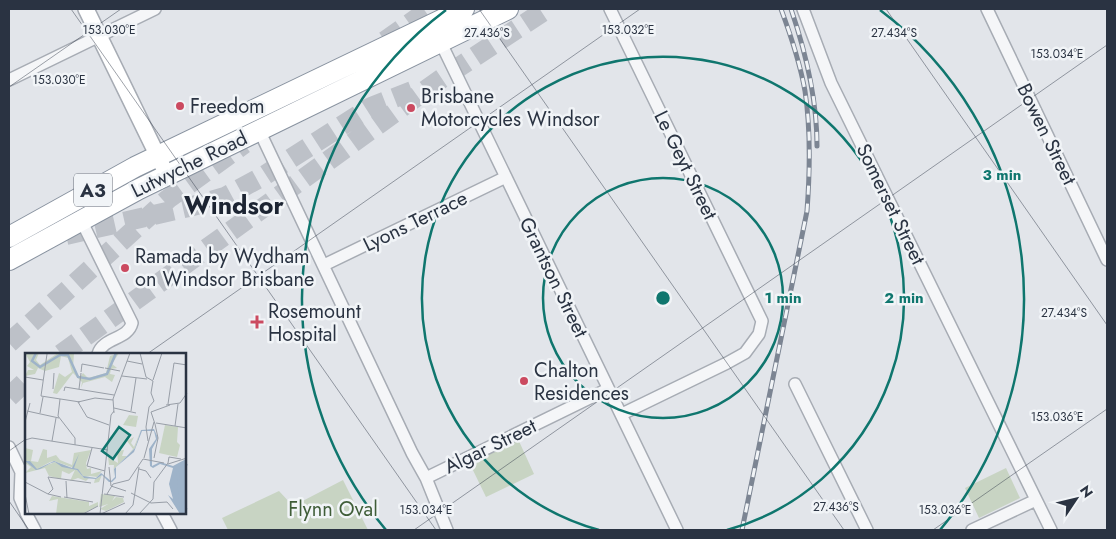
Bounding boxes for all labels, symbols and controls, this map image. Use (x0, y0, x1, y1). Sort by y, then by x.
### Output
text: 153.030°E (82, 21, 136, 39)
text: 153.032°E (602, 21, 654, 39)
text: 27.436°S (464, 24, 510, 42)
text: 27.434°S (871, 24, 917, 42)
text: 153.034°E (1031, 45, 1083, 63)
text: 153.030°E (32, 71, 86, 89)
street label: Bowen Street (1009, 79, 1084, 190)
place label: Brisbane Motorcycles Windsor (421, 82, 600, 134)
place label: Freedom (190, 92, 265, 121)
marker: Freedom (174, 100, 186, 112)
marker: Brisbane Motorcycles Windsor (405, 102, 417, 114)
street label: Le Geyt Street (647, 106, 725, 225)
street label: Lutwyche Road (126, 124, 252, 205)
street label: Somerset Street (849, 139, 932, 270)
text: 3 min (983, 164, 1021, 186)
road number: A3 (74, 174, 112, 206)
street label: Lyons Terrace (358, 184, 472, 259)
district label: Windsor (184, 187, 285, 223)
street label: Grantson Street (512, 212, 595, 342)
place label: Ramada by Wydham on Windsor Brisbane (135, 242, 314, 294)
marker: Ramada by Wydham on Windsor Brisbane (119, 262, 131, 274)
text: 1 min (764, 287, 802, 309)
text: 2 min (884, 287, 924, 309)
centre of rings (654, 289, 672, 307)
place label: Rosemount Hospital (268, 297, 361, 349)
text: 27.434°S (1041, 304, 1087, 322)
marker: Rosemount Hospital (250, 315, 264, 329)
inset map (25, 353, 186, 514)
place label: Chalton Residences (534, 356, 629, 408)
marker: Chalton Residences (518, 375, 530, 387)
text: 153.036°E (1031, 408, 1083, 426)
street label: Algar Street (439, 412, 541, 481)
north arrow (1051, 474, 1101, 524)
text: N (1075, 481, 1098, 502)
park label: Flynn Oval (288, 495, 378, 524)
text: 27.436°S (813, 498, 859, 516)
text: 153.034°E (400, 501, 452, 519)
text: 153.036°E (919, 501, 971, 519)

